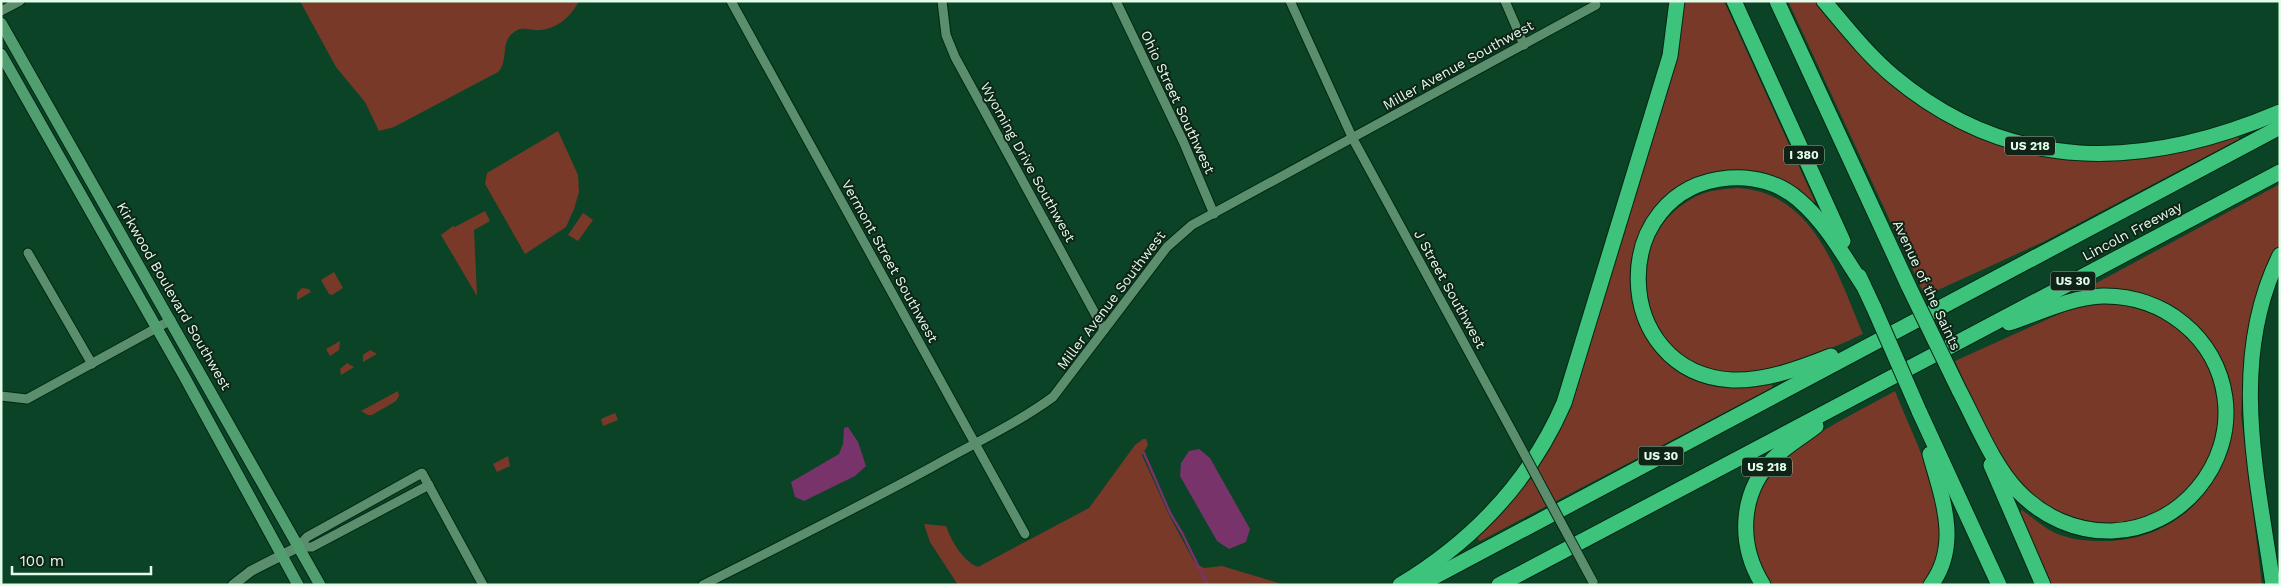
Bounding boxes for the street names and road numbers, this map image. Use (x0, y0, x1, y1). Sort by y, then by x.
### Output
street label: Miller Avenue Southwest (1380, 17, 1536, 113)
street label: Ohio Street Southwest (1138, 28, 1218, 176)
street label: Wyoming Drive Southwest (977, 79, 1079, 245)
road number: US 218 (2005, 136, 2055, 156)
road number: I 380 (1784, 146, 1824, 164)
street label: Vermont Street Southwest (839, 177, 941, 345)
street label: Lincoln Freeway (2079, 198, 2185, 264)
street label: Kirkwood Boulevard Southwest (114, 199, 235, 393)
street label: Avenue of the Saints (1890, 217, 1964, 353)
street label: Miller Avenue Southwest (1054, 227, 1168, 372)
street label: J Street Southwest (1411, 227, 1489, 351)
road number: US 30 (2050, 272, 2096, 290)
road number: US 30 (1638, 446, 1684, 466)
road number: US 218 (1742, 458, 1792, 477)

